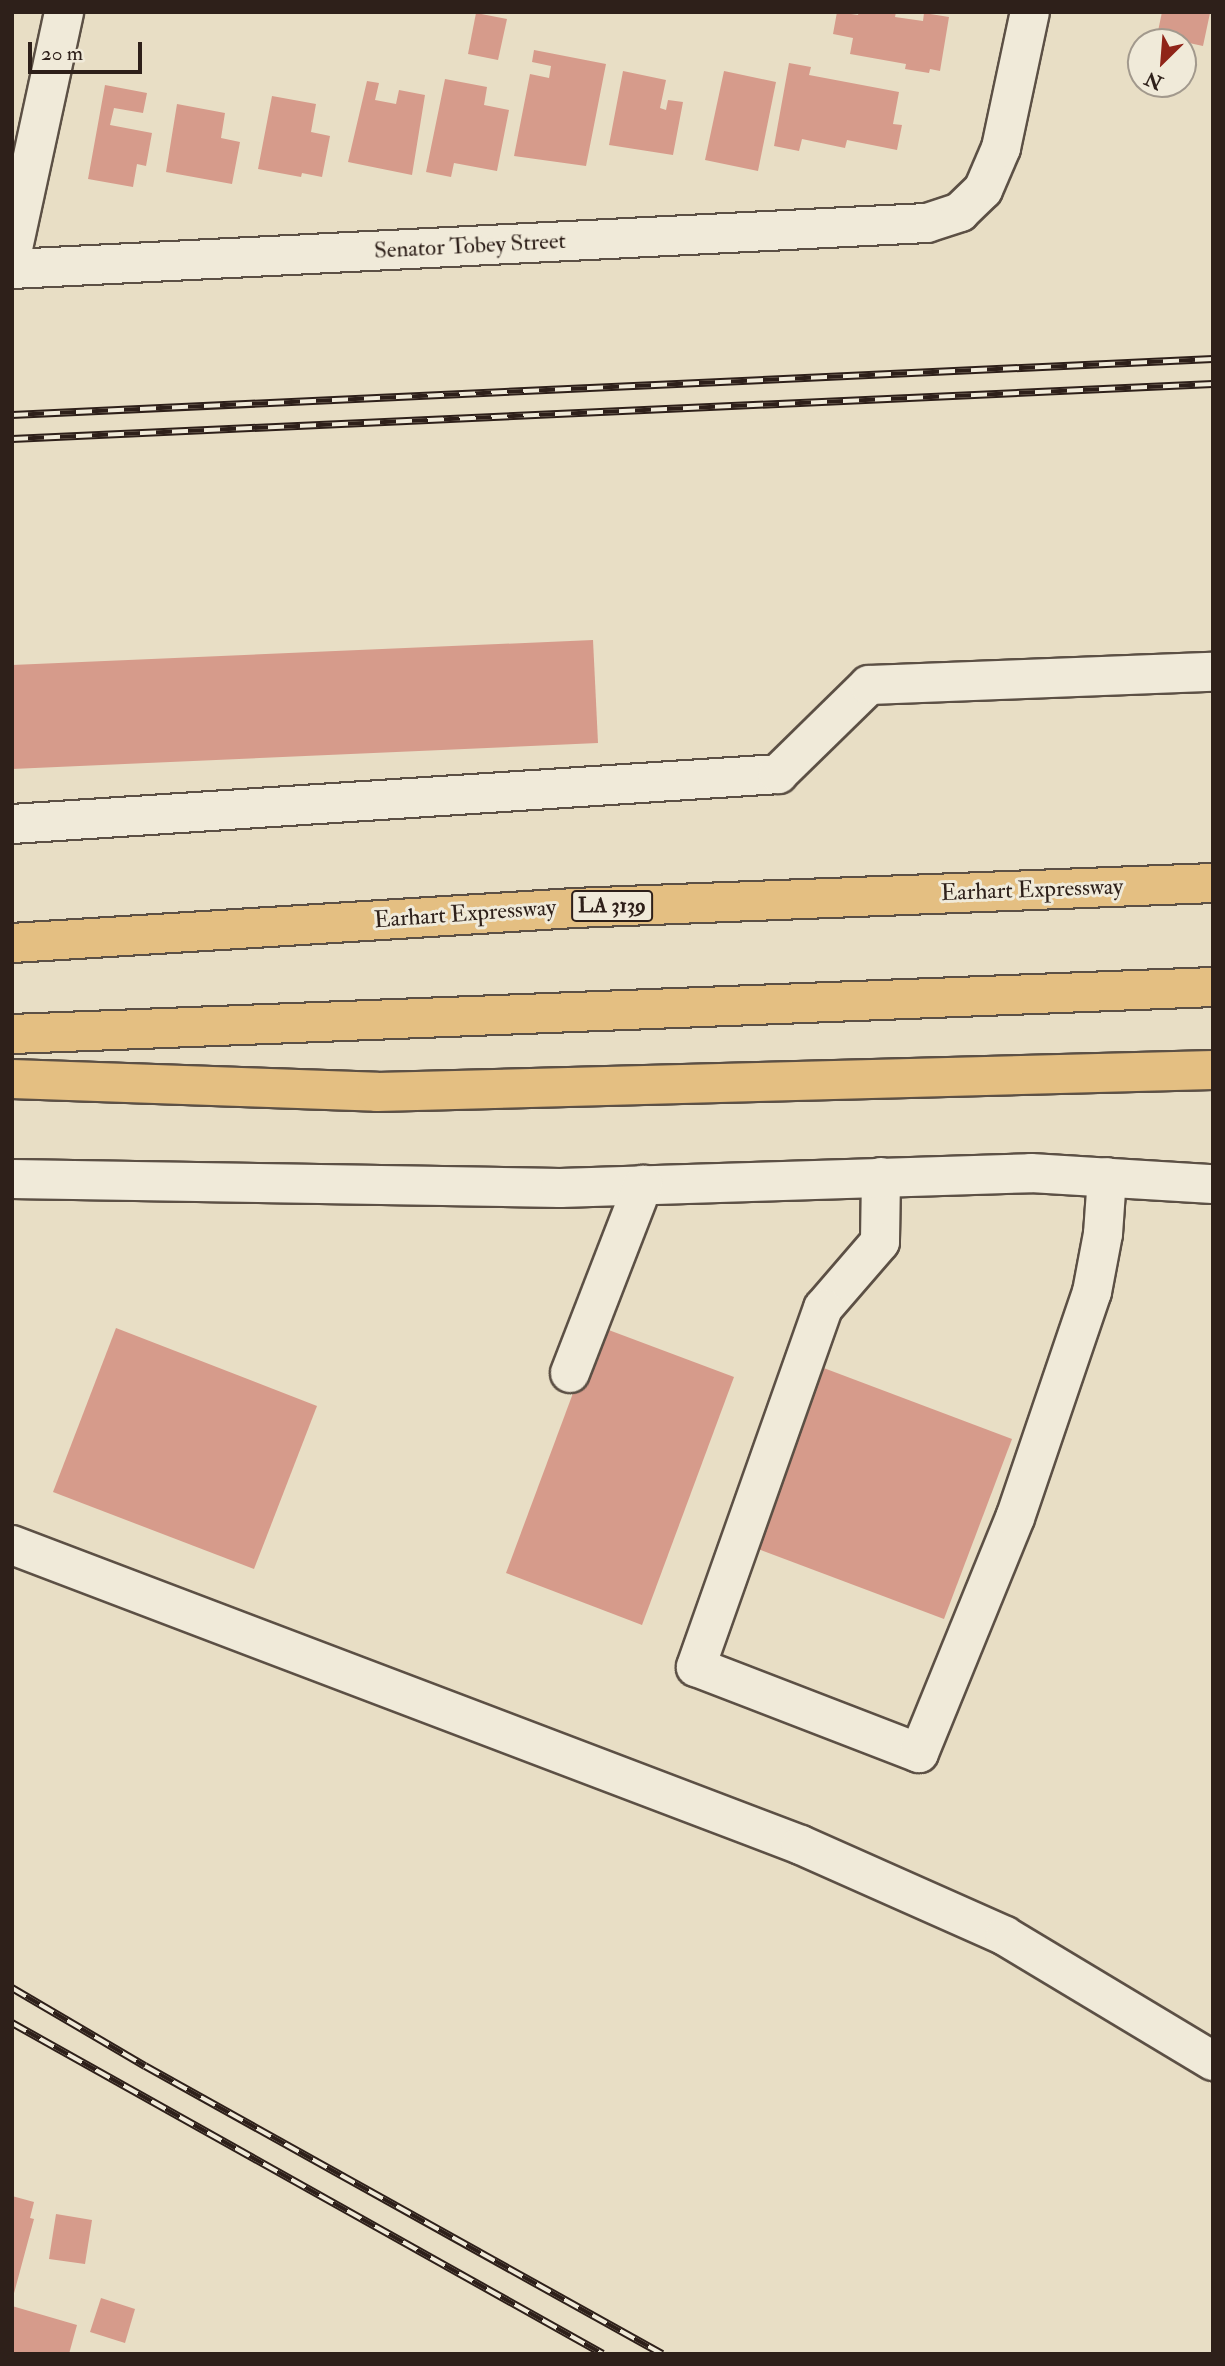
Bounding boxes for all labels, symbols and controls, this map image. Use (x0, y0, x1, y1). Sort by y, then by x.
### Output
scale bar (32, 28, 145, 72)
north arrow (1127, 28, 1197, 98)
text: 20 m (41, 40, 83, 67)
text: N (1141, 66, 1167, 95)
street label: Senator Tobey Street (373, 227, 567, 265)
street label: Earhart Expressway (940, 873, 1124, 907)
road number: LA 3139 (570, 888, 654, 923)
street label: Earhart Expressway (373, 894, 557, 934)

